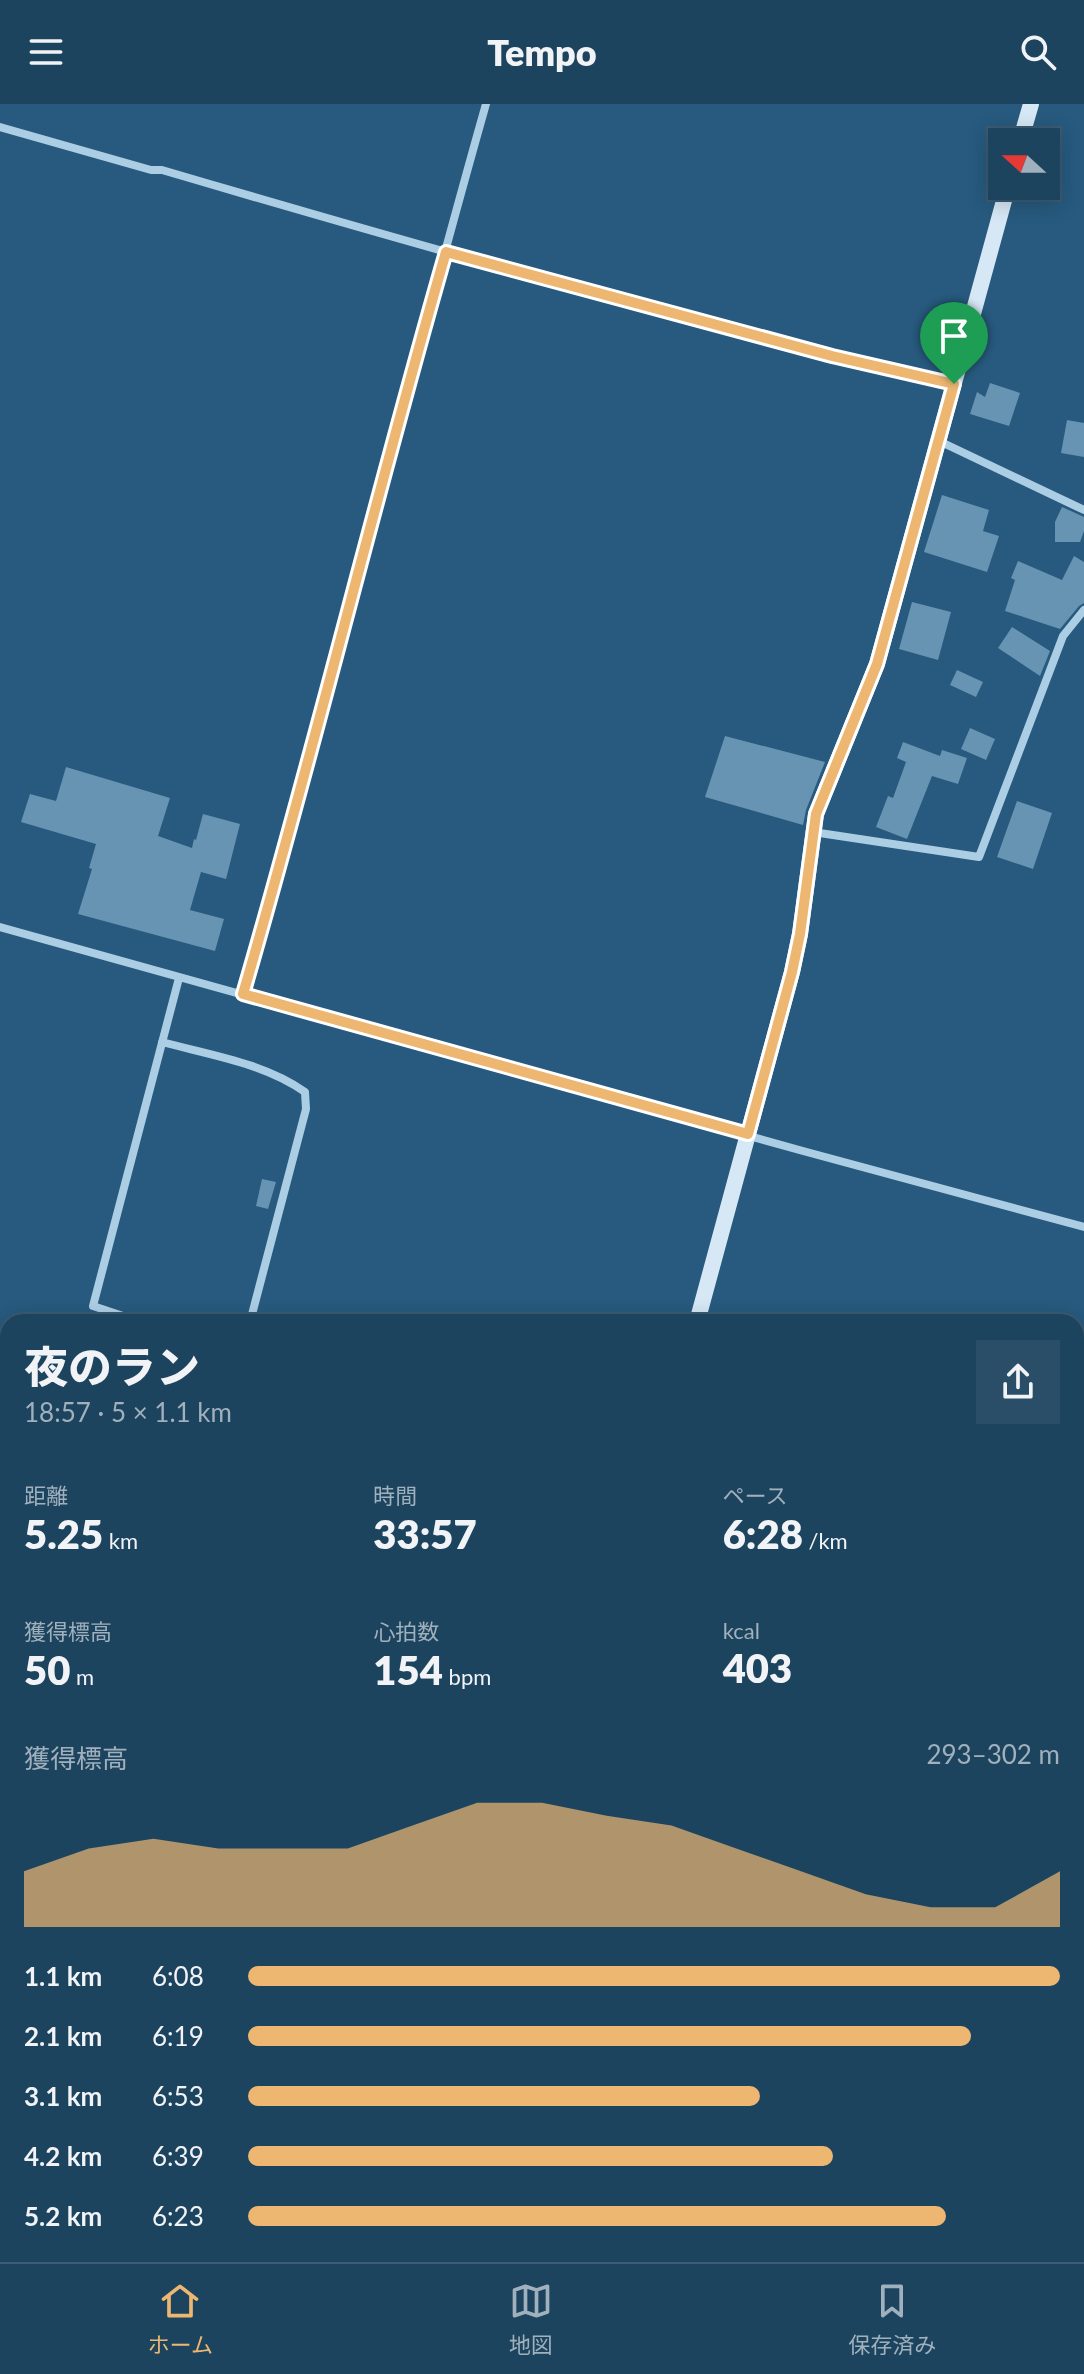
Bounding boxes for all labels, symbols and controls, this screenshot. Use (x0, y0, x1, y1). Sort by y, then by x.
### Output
icon: menu (24, 30, 68, 74)
text: Tempo (487, 30, 597, 74)
icon: search (1016, 30, 1060, 74)
north arrow (988, 128, 1060, 200)
map controls (988, 128, 1060, 200)
pin (920, 302, 988, 384)
icon: arrive (932, 314, 976, 358)
text: 夜のラン (24, 1340, 200, 1392)
button: share (976, 1340, 1060, 1424)
text: 18:57 · 5 × 1.1 km (24, 1396, 232, 1428)
text: 距離 (24, 1482, 68, 1509)
text: 時間 (373, 1482, 417, 1509)
text: ペース (723, 1482, 788, 1509)
text: 5.25 (24, 1510, 103, 1558)
text: 33:57 (373, 1510, 477, 1558)
text: 6:28 (723, 1510, 803, 1558)
text: km (103, 1527, 138, 1554)
text: /km (803, 1527, 848, 1554)
text: kcal (723, 1617, 760, 1644)
text: 獲得標高 (24, 1618, 112, 1645)
text: 心拍数 (373, 1618, 439, 1645)
text: 403 (723, 1644, 792, 1692)
text: 50 (24, 1646, 70, 1694)
text: 154 (373, 1646, 443, 1694)
text: m (70, 1663, 94, 1690)
text: bpm (443, 1663, 491, 1690)
text: 293–302 m (926, 1738, 1060, 1770)
text: 獲得標高 (24, 1742, 128, 1774)
text: 1.1 km (24, 1960, 102, 1992)
text: 6:08 (152, 1960, 204, 1992)
text: 2.1 km (24, 2020, 102, 2052)
text: 6:19 (152, 2020, 204, 2052)
text: 3.1 km (24, 2080, 102, 2112)
text: 6:53 (152, 2080, 204, 2112)
text: 4.2 km (24, 2140, 102, 2172)
text: 6:39 (152, 2140, 204, 2172)
text: 5.2 km (24, 2200, 102, 2232)
text: 6:23 (152, 2200, 204, 2232)
tab: ホーム (148, 2279, 213, 2359)
tab: 地図 (509, 2279, 553, 2359)
tab: 保存済み (848, 2279, 936, 2359)

